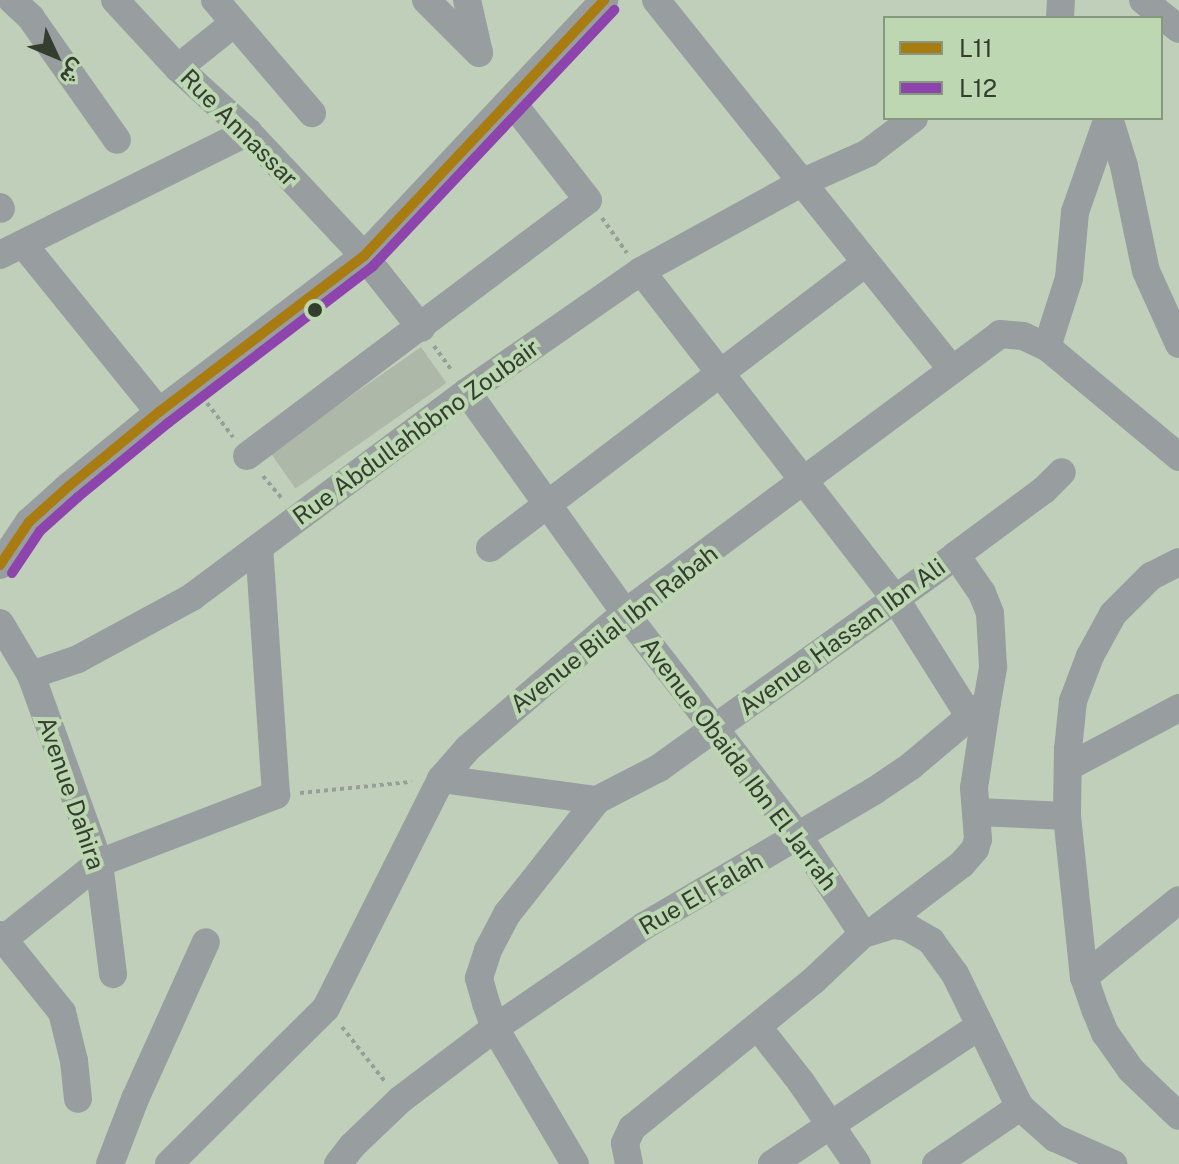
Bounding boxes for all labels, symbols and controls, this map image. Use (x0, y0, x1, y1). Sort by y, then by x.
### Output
north arrow (16, 16, 96, 96)
legend (883, 16, 1163, 120)
text: L11 (959, 34, 992, 62)
text: ش (55, 54, 92, 91)
street label: Rue Annassar (174, 63, 304, 193)
text: L12 (959, 74, 997, 102)
unlabelled marker (307, 302, 323, 318)
street label: Rue Abdullahbbno Zoubair (287, 333, 545, 531)
street label: Avenue Bilal Ibn Rabah (505, 539, 723, 719)
street label: Avenue Hassan Ibn Ali (733, 553, 951, 721)
street label: Avenue Obaida Ibn El Jarrah (635, 632, 843, 896)
street label: Avenue Dahira (31, 713, 111, 873)
street label: Rue El Falah (634, 847, 768, 941)

